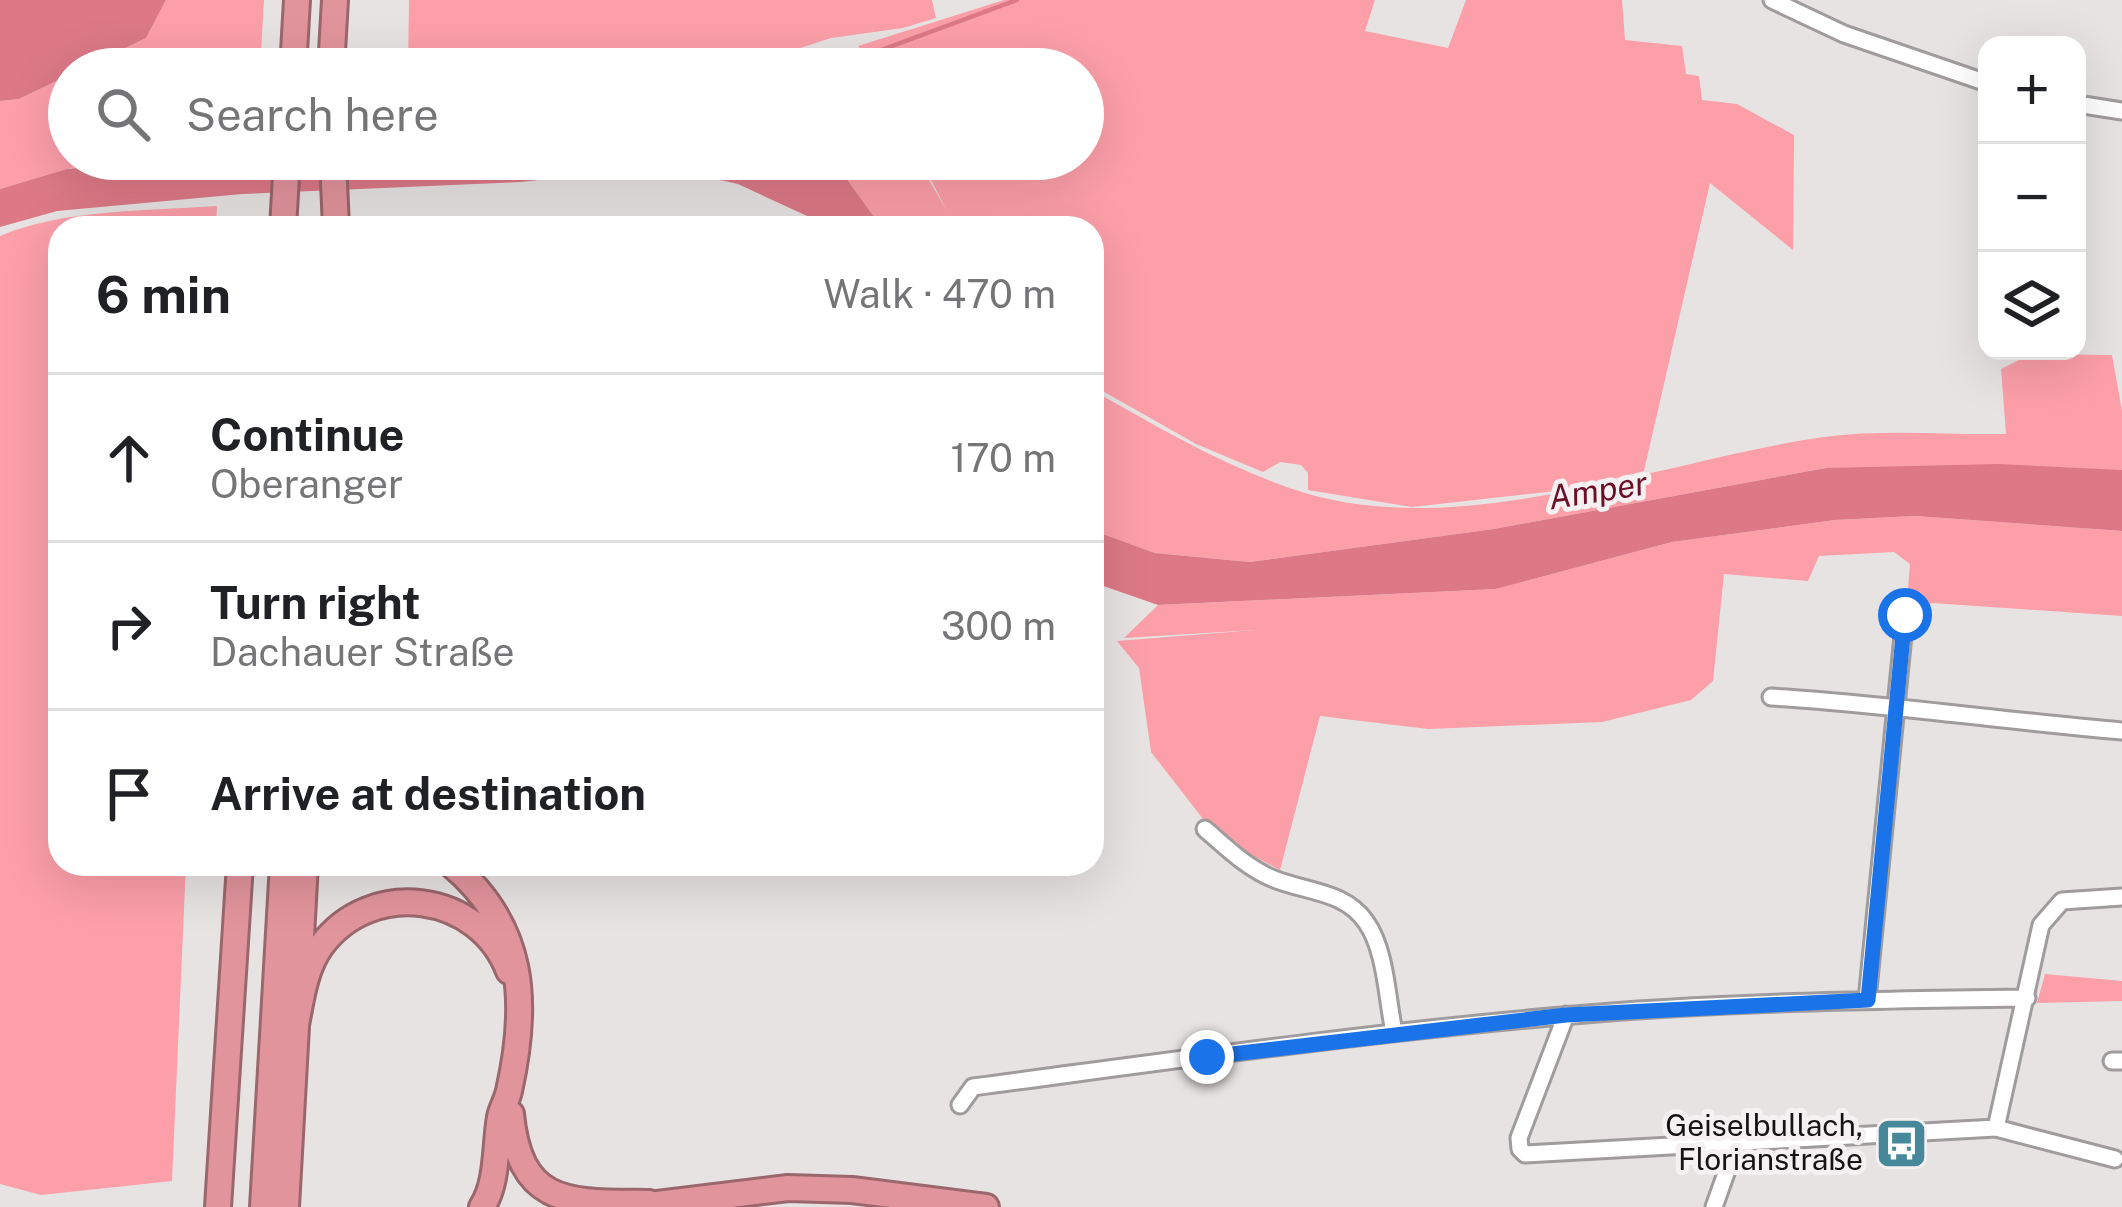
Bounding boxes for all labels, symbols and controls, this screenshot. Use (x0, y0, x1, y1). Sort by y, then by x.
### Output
map controls (1978, 36, 2086, 360)
button: + (1978, 36, 2086, 144)
search box (48, 48, 1104, 180)
icon: search (90, 81, 156, 147)
text: Search here (186, 88, 439, 141)
button: − (1978, 144, 2086, 252)
button: layers (1978, 252, 2086, 360)
text: 6 min (96, 265, 231, 324)
text: Walk · 470 m (824, 271, 1056, 317)
text: Continue (210, 408, 404, 461)
icon: ahead (96, 425, 162, 491)
text: 170 m (950, 435, 1056, 481)
text: Oberanger (210, 461, 403, 507)
water label: Amper (1546, 463, 1651, 517)
text: Turn right (210, 576, 421, 629)
route start (1878, 588, 1932, 642)
icon: right (96, 593, 162, 659)
text: 300 m (941, 603, 1056, 649)
text: Dachauer Straße (210, 629, 515, 675)
icon: arrive (96, 761, 162, 827)
text: Arrive at destination (210, 767, 646, 820)
route end (1180, 1030, 1234, 1084)
place label: Geiselbullach, Florianstraße (1665, 1107, 1863, 1177)
bus stop icon: Geiselbullach, Florianstraße (1874, 1115, 1930, 1171)

